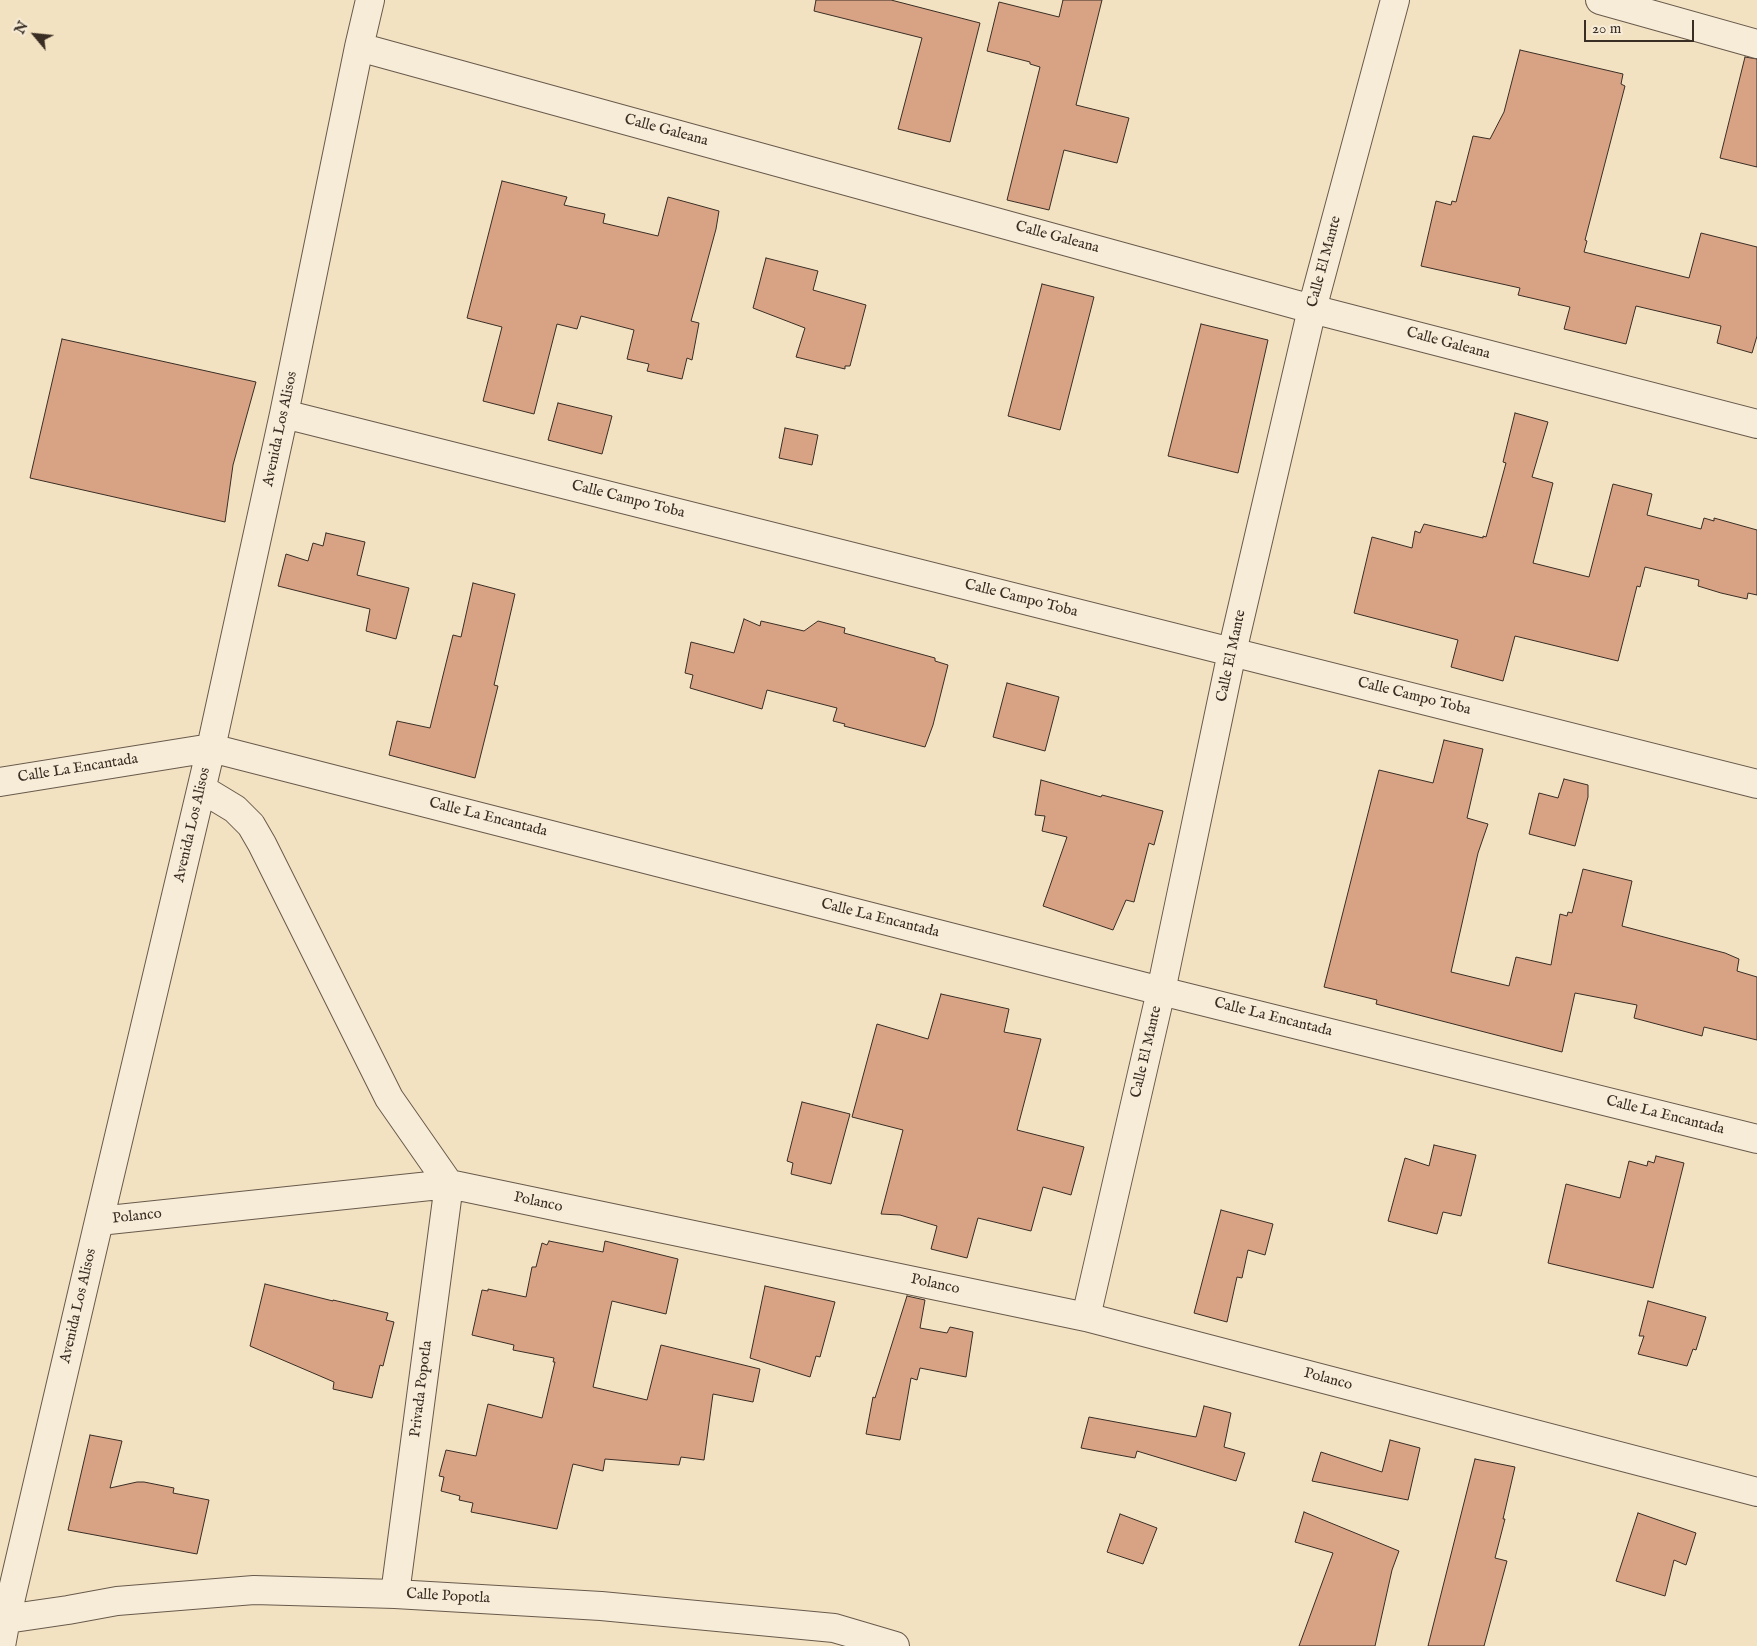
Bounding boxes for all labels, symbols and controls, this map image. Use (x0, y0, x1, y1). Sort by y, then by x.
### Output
north arrow (10, 10, 60, 60)
scale bar (1587, 10, 1697, 42)
text: N (11, 18, 33, 38)
text: 20 m (1592, 19, 1621, 38)
street label: Calle Galeana (622, 111, 710, 151)
street label: Calle El Mante (1304, 214, 1346, 310)
street label: Calle Galeana (1013, 218, 1101, 258)
street label: Calle Galeana (1404, 324, 1492, 364)
street label: Avenida Los Alisos (260, 370, 302, 488)
street label: Calle Campo Toba (570, 477, 686, 523)
street label: Calle Campo Toba (963, 576, 1079, 622)
street label: Calle El Mante (1213, 608, 1251, 704)
street label: Calle Campo Toba (1356, 674, 1472, 720)
street label: Calle La Encantada (17, 751, 139, 787)
street label: Avenida Los Alisos (171, 766, 215, 884)
street label: Calle La Encantada (427, 795, 549, 841)
street label: Calle La Encantada (819, 896, 941, 942)
street label: Calle La Encantada (1212, 995, 1334, 1041)
street label: Calle El Mante (1128, 1004, 1166, 1100)
street label: Calle La Encantada (1604, 1093, 1726, 1139)
street label: Polanco (512, 1189, 564, 1217)
street label: Polanco (111, 1205, 163, 1229)
street label: Avenida Los Alisos (57, 1247, 101, 1365)
street label: Polanco (909, 1271, 961, 1299)
street label: Privada Popotla (407, 1340, 437, 1438)
street label: Polanco (1302, 1365, 1354, 1395)
street label: Calle Popotla (406, 1586, 490, 1608)

